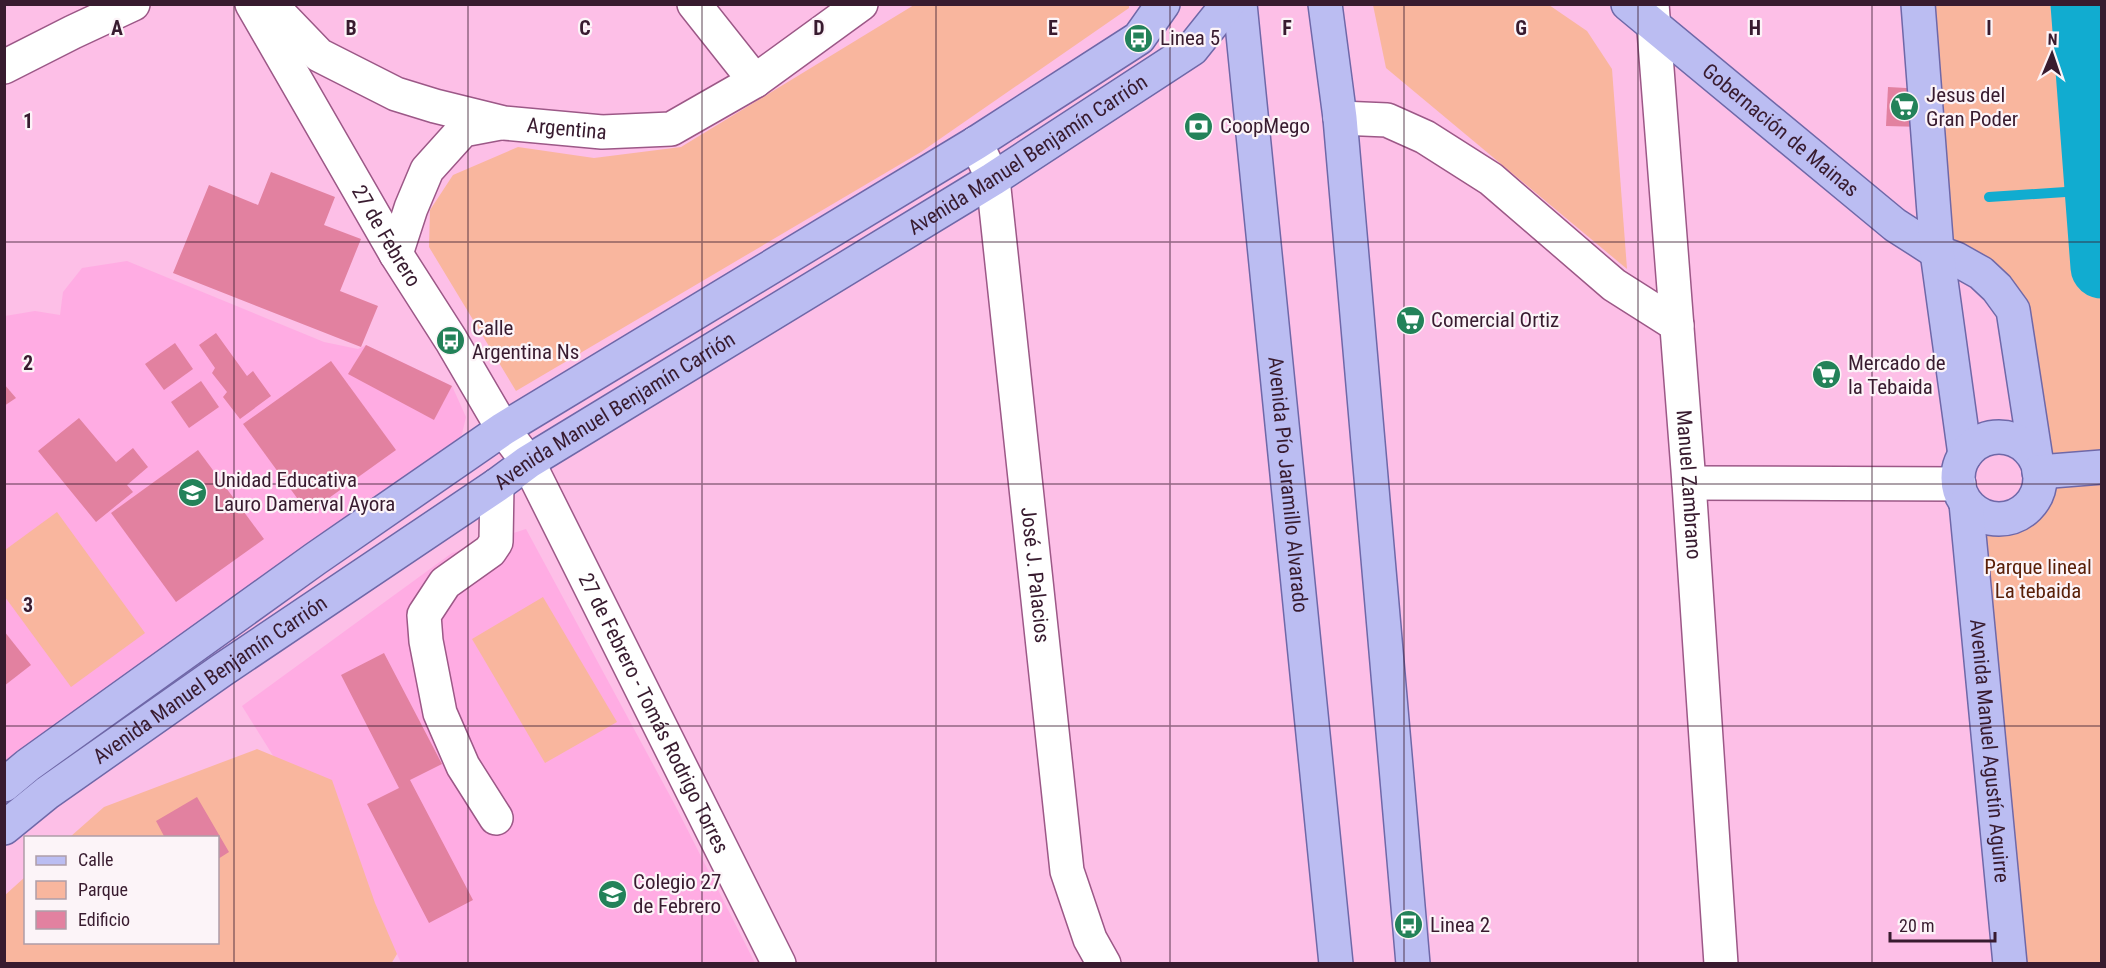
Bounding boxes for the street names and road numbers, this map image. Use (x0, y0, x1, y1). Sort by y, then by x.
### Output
street label: Gobernación de Mainas (1698, 59, 1864, 202)
street label: Avenida Manuel Benjamín Carrión (904, 70, 1152, 240)
street label: Argentina (526, 113, 608, 144)
street label: 27 de Febrero (347, 181, 426, 291)
street label: Avenida Manuel Benjamín Carrión (490, 327, 739, 495)
street label: Avenida Pío Jaramillo Alvarado (1263, 355, 1313, 614)
street label: Manuel Zambrano (1671, 409, 1706, 560)
street label: José J. Palacios (1016, 506, 1055, 644)
street label: 27 de Febrero - Tomás Rodrigo Torres (574, 569, 734, 857)
street label: Avenida Manuel Benjamín Carrión (89, 591, 332, 769)
street label: Avenida Manuel Agustín Aguirre (1965, 618, 2014, 884)

